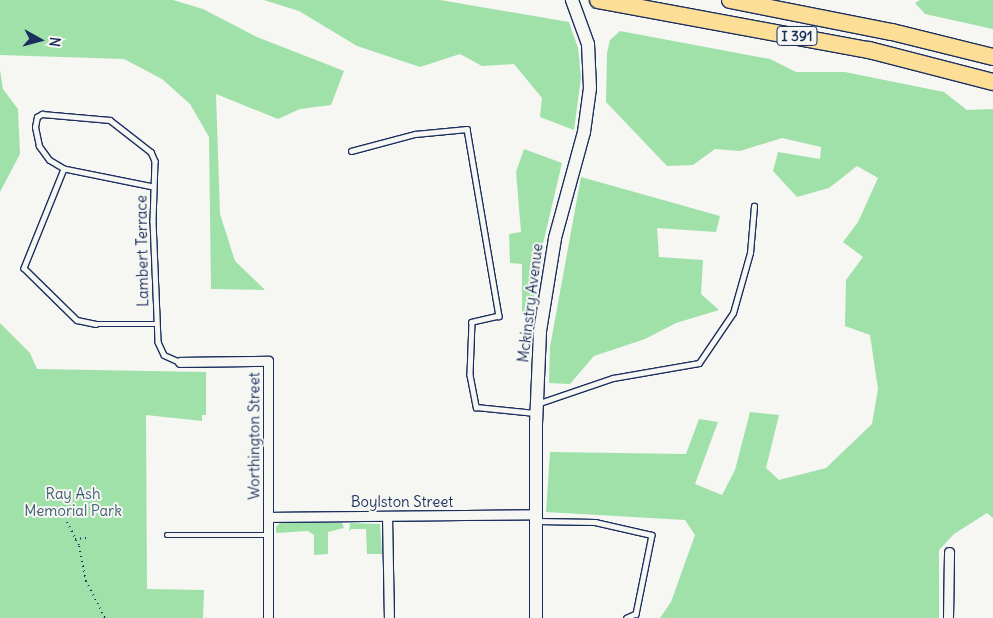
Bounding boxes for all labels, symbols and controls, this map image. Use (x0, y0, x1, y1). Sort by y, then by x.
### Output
north arrow (15, 15, 65, 65)
road number: I 391 (776, 24, 818, 48)
text: N (45, 36, 64, 48)
street label: Lambert Terrace (132, 195, 152, 307)
street label: Mckinstry Avenue (514, 242, 546, 364)
street label: Worthington Street (245, 372, 263, 500)
park label: Ray Ash Memorial Park (24, 484, 122, 519)
street label: Boylston Street (351, 493, 453, 511)

